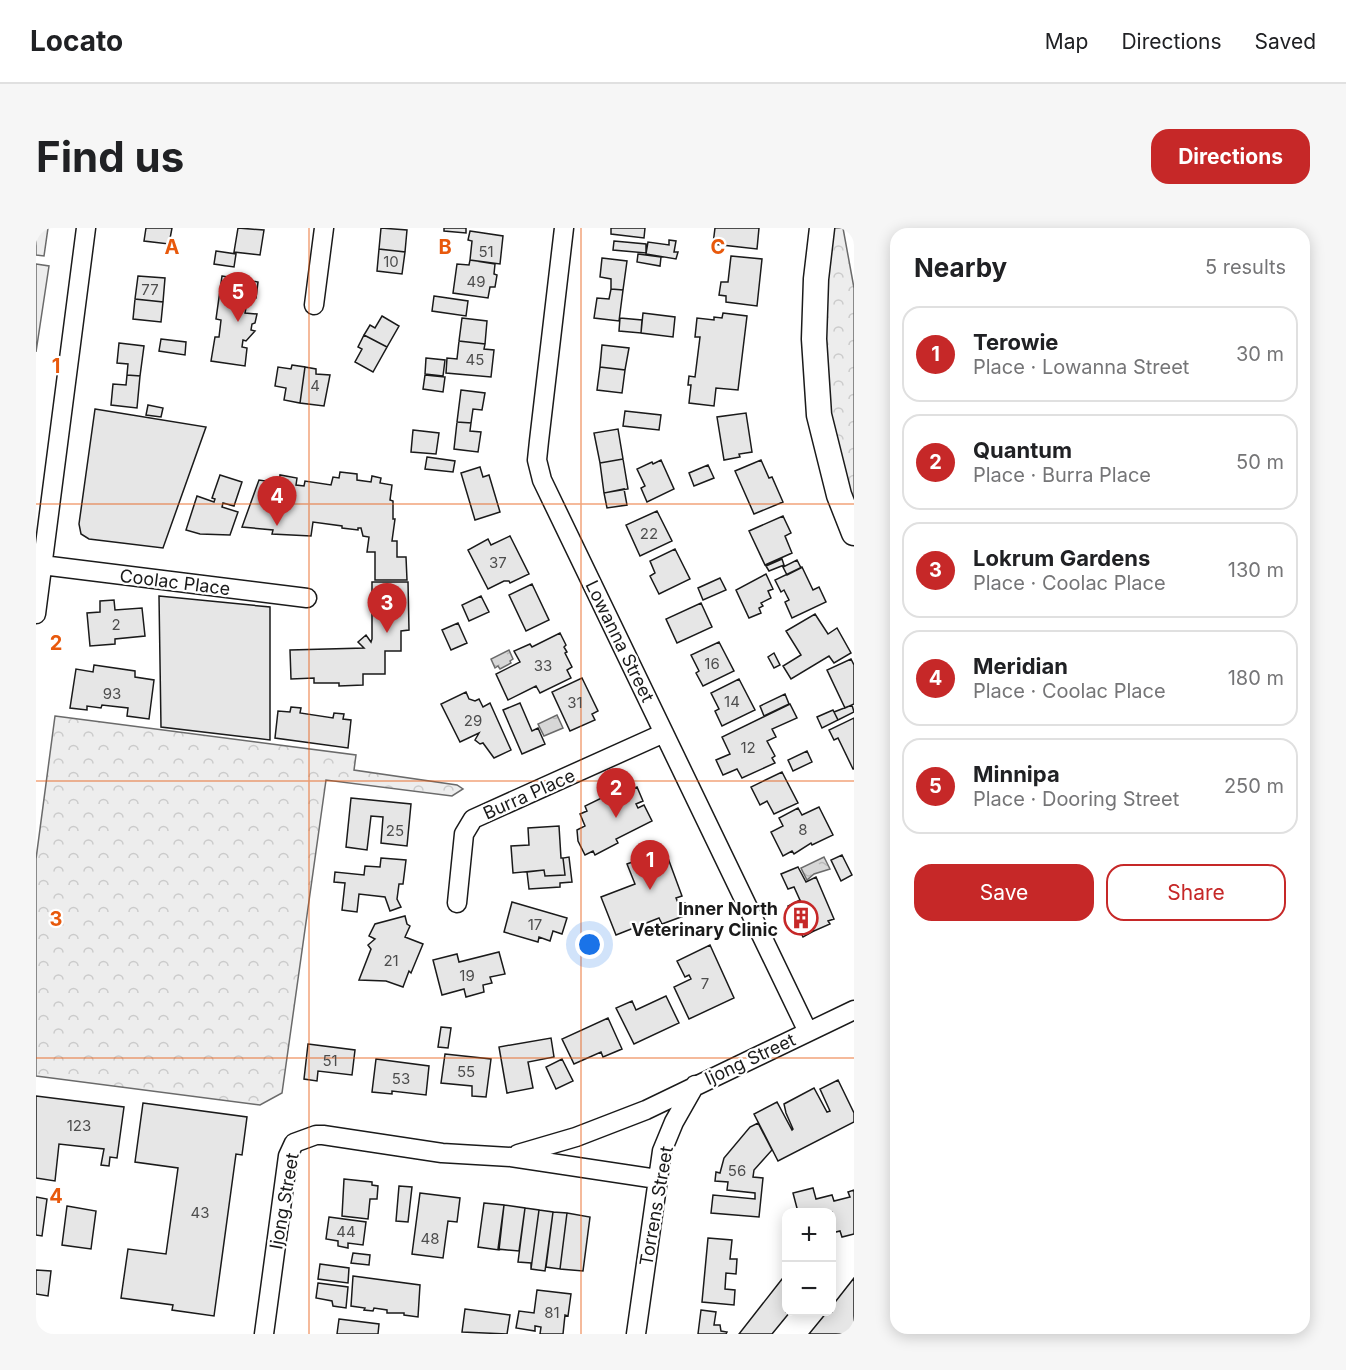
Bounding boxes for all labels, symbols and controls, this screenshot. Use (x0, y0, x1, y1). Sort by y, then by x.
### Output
text: Locato (30, 24, 123, 58)
text: Map (1045, 29, 1088, 54)
text: Directions (1121, 29, 1222, 54)
text: Saved (1255, 29, 1316, 54)
button: Directions (1151, 129, 1310, 184)
text: Find us (36, 131, 184, 182)
text: A (165, 235, 180, 259)
text: B (438, 235, 452, 259)
text: C (711, 235, 725, 259)
house number: 51 (478, 242, 494, 261)
house number: 10 (383, 252, 399, 271)
text: Nearby (914, 252, 1007, 283)
text: 5 results (1205, 255, 1286, 279)
pin: 5 (218, 272, 258, 322)
house number: 49 (467, 272, 486, 291)
house number: 77 (141, 280, 159, 299)
text: Terowie (973, 329, 1058, 355)
text: 1 (931, 342, 940, 366)
text: 30 m (1236, 342, 1284, 366)
house number: 45 (466, 350, 484, 369)
text: 1 (52, 354, 60, 378)
text: Place · Lowanna Street (973, 355, 1189, 379)
house number: 4 (310, 376, 320, 395)
text: Quantum (973, 437, 1072, 463)
text: 2 (929, 450, 942, 474)
text: 50 m (1236, 450, 1284, 474)
text: Place · Burra Place (973, 463, 1151, 487)
pin: 4 (258, 476, 296, 526)
house number: 22 (640, 524, 658, 543)
text: Lokrum Gardens (973, 545, 1150, 571)
house number: 37 (489, 553, 507, 572)
text: 3 (929, 558, 942, 582)
text: 130 m (1228, 558, 1284, 582)
street label: Coolac Place (118, 565, 232, 599)
text: Place · Coolac Place (973, 571, 1166, 595)
street label: Lowanna Street (581, 577, 659, 705)
pin: 3 (368, 584, 406, 633)
house number: 2 (111, 615, 121, 634)
text: 2 (50, 631, 62, 655)
text: Meridian (973, 653, 1068, 679)
house number: 16 (704, 654, 720, 673)
house number: 33 (534, 656, 552, 675)
text: 4 (929, 666, 942, 690)
text: 180 m (1228, 666, 1284, 690)
text: Place · Coolac Place (973, 679, 1166, 703)
house number: 93 (103, 684, 121, 703)
house number: 14 (724, 692, 740, 711)
house number: 31 (567, 693, 583, 712)
house number: 29 (464, 711, 482, 730)
house number: 12 (740, 738, 756, 757)
text: Minnipa (973, 761, 1060, 787)
street label: Burra Place (480, 764, 578, 824)
pin: 2 (596, 768, 636, 818)
text: 5 (929, 774, 942, 798)
text: 250 m (1224, 774, 1284, 798)
text: Place · Dooring Street (973, 787, 1179, 811)
house number: 8 (798, 820, 808, 839)
house number: 25 (386, 821, 404, 840)
pin: 1 (630, 840, 670, 890)
button: Save (914, 864, 1094, 921)
button: Share (1106, 864, 1286, 921)
place label: Inner North Veterinary Clinic (631, 898, 778, 940)
building icon: Inner North Veterinary Clinic (783, 900, 819, 936)
text: 3 (50, 907, 62, 931)
house number: 17 (528, 915, 542, 934)
your location (575, 930, 604, 959)
house number: 21 (383, 951, 399, 970)
house number: 19 (459, 966, 475, 985)
house number: 7 (701, 974, 709, 993)
street label: Ijong Street (701, 1029, 799, 1089)
house number: 51 (322, 1051, 338, 1070)
house number: 55 (457, 1062, 475, 1081)
house number: 53 (392, 1069, 410, 1088)
house number: 123 (67, 1116, 91, 1135)
street label: Torrens Street (635, 1144, 677, 1267)
street label: Ijong Street (265, 1151, 303, 1251)
house number: 56 (728, 1161, 746, 1180)
text: 4 (49, 1184, 63, 1208)
house number: 43 (191, 1203, 209, 1222)
map controls (782, 1208, 836, 1316)
button: + (782, 1208, 836, 1262)
house number: 44 (336, 1222, 356, 1241)
house number: 48 (421, 1229, 439, 1248)
button: − (782, 1262, 836, 1316)
house number: 81 (544, 1303, 560, 1322)

